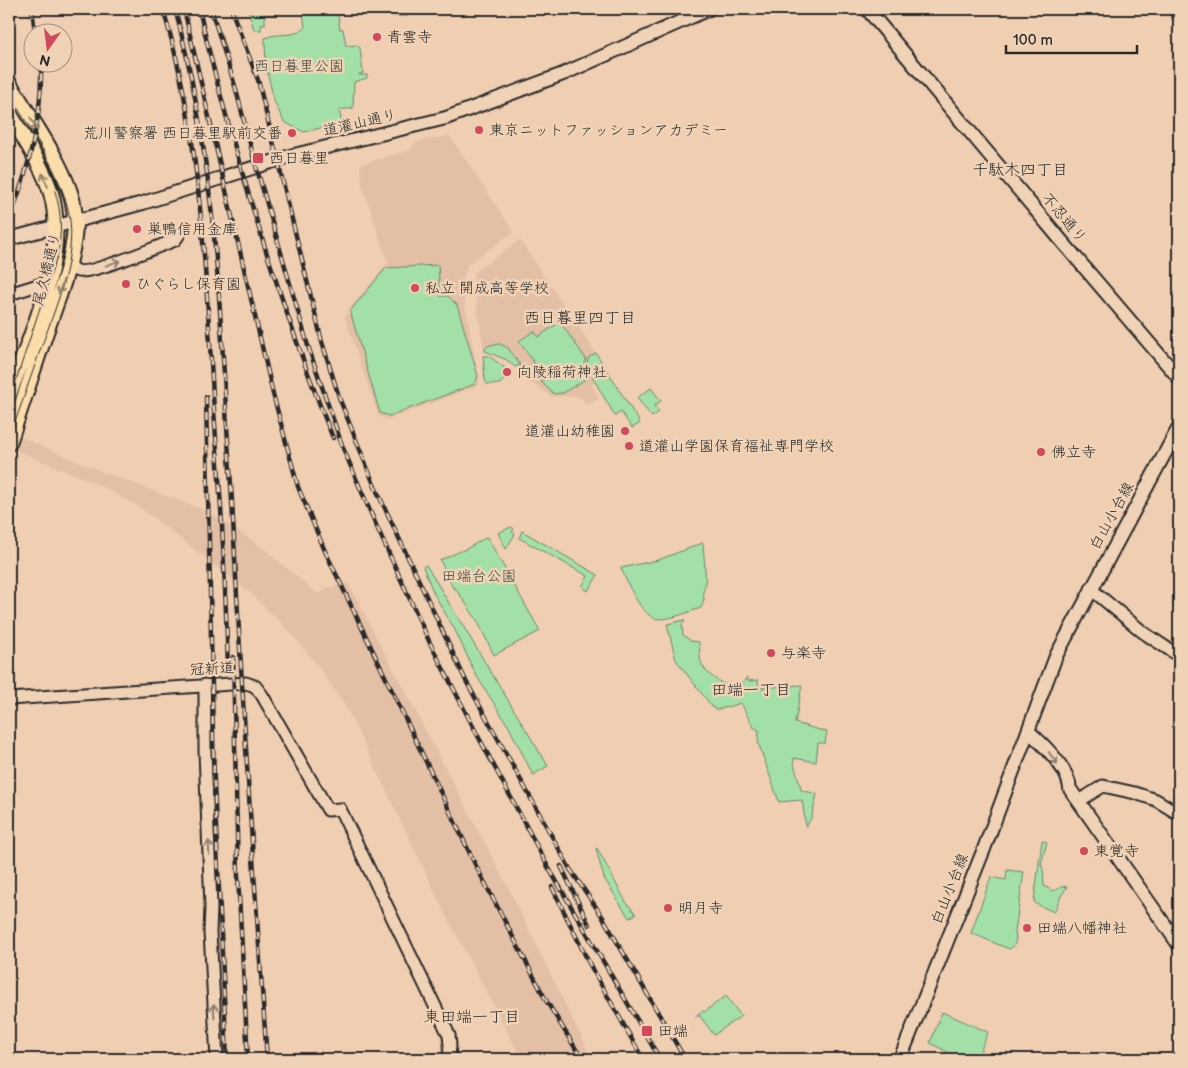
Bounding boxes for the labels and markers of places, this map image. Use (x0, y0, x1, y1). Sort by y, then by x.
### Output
place label: 青雲寺 (387, 28, 432, 47)
marker: 青雲寺 (371, 31, 383, 43)
place label: 東京ニットファッションアカデミー (489, 121, 728, 140)
place label: 荒川警察署 西日暮里駅前交番 (83, 124, 282, 143)
marker: 東京ニットファッションアカデミー (473, 124, 485, 136)
marker: 荒川警察署 西日暮里駅前交番 (286, 127, 298, 139)
place label: 西日暮里 (269, 149, 329, 168)
marker: 西日暮里 (251, 151, 265, 165)
place label: 巣鴨信用金庫 (147, 220, 237, 239)
marker: 巣鴨信用金庫 (131, 223, 143, 235)
place label: ひぐらし保育園 (136, 275, 241, 294)
marker: ひぐらし保育園 (120, 278, 132, 290)
place label: 私立 開成高等学校 (425, 279, 549, 298)
marker: 私立 開成高等学校 (409, 282, 421, 294)
place label: 向陵稲荷神社 (517, 363, 607, 382)
marker: 向陵稲荷神社 (501, 366, 513, 378)
place label: 道灌山幼稚園 (525, 422, 615, 441)
marker: 道灌山幼稚園 (619, 425, 631, 437)
place label: 道灌山学園保育福祉専門学校 (639, 437, 834, 456)
marker: 道灌山学園保育福祉専門学校 (623, 440, 635, 452)
place label: 佛立寺 (1051, 443, 1096, 462)
marker: 佛立寺 (1035, 446, 1047, 458)
place label: 与楽寺 (781, 644, 826, 663)
marker: 与楽寺 (765, 647, 777, 659)
place label: 東覚寺 (1094, 842, 1139, 861)
marker: 東覚寺 (1078, 845, 1090, 857)
place label: 明月寺 (678, 899, 723, 918)
marker: 明月寺 (662, 902, 674, 914)
place label: 田端八幡神社 (1037, 919, 1127, 938)
marker: 田端八幡神社 (1021, 922, 1033, 934)
place label: 田端 (658, 1022, 688, 1041)
marker: 田端 (640, 1024, 654, 1038)

